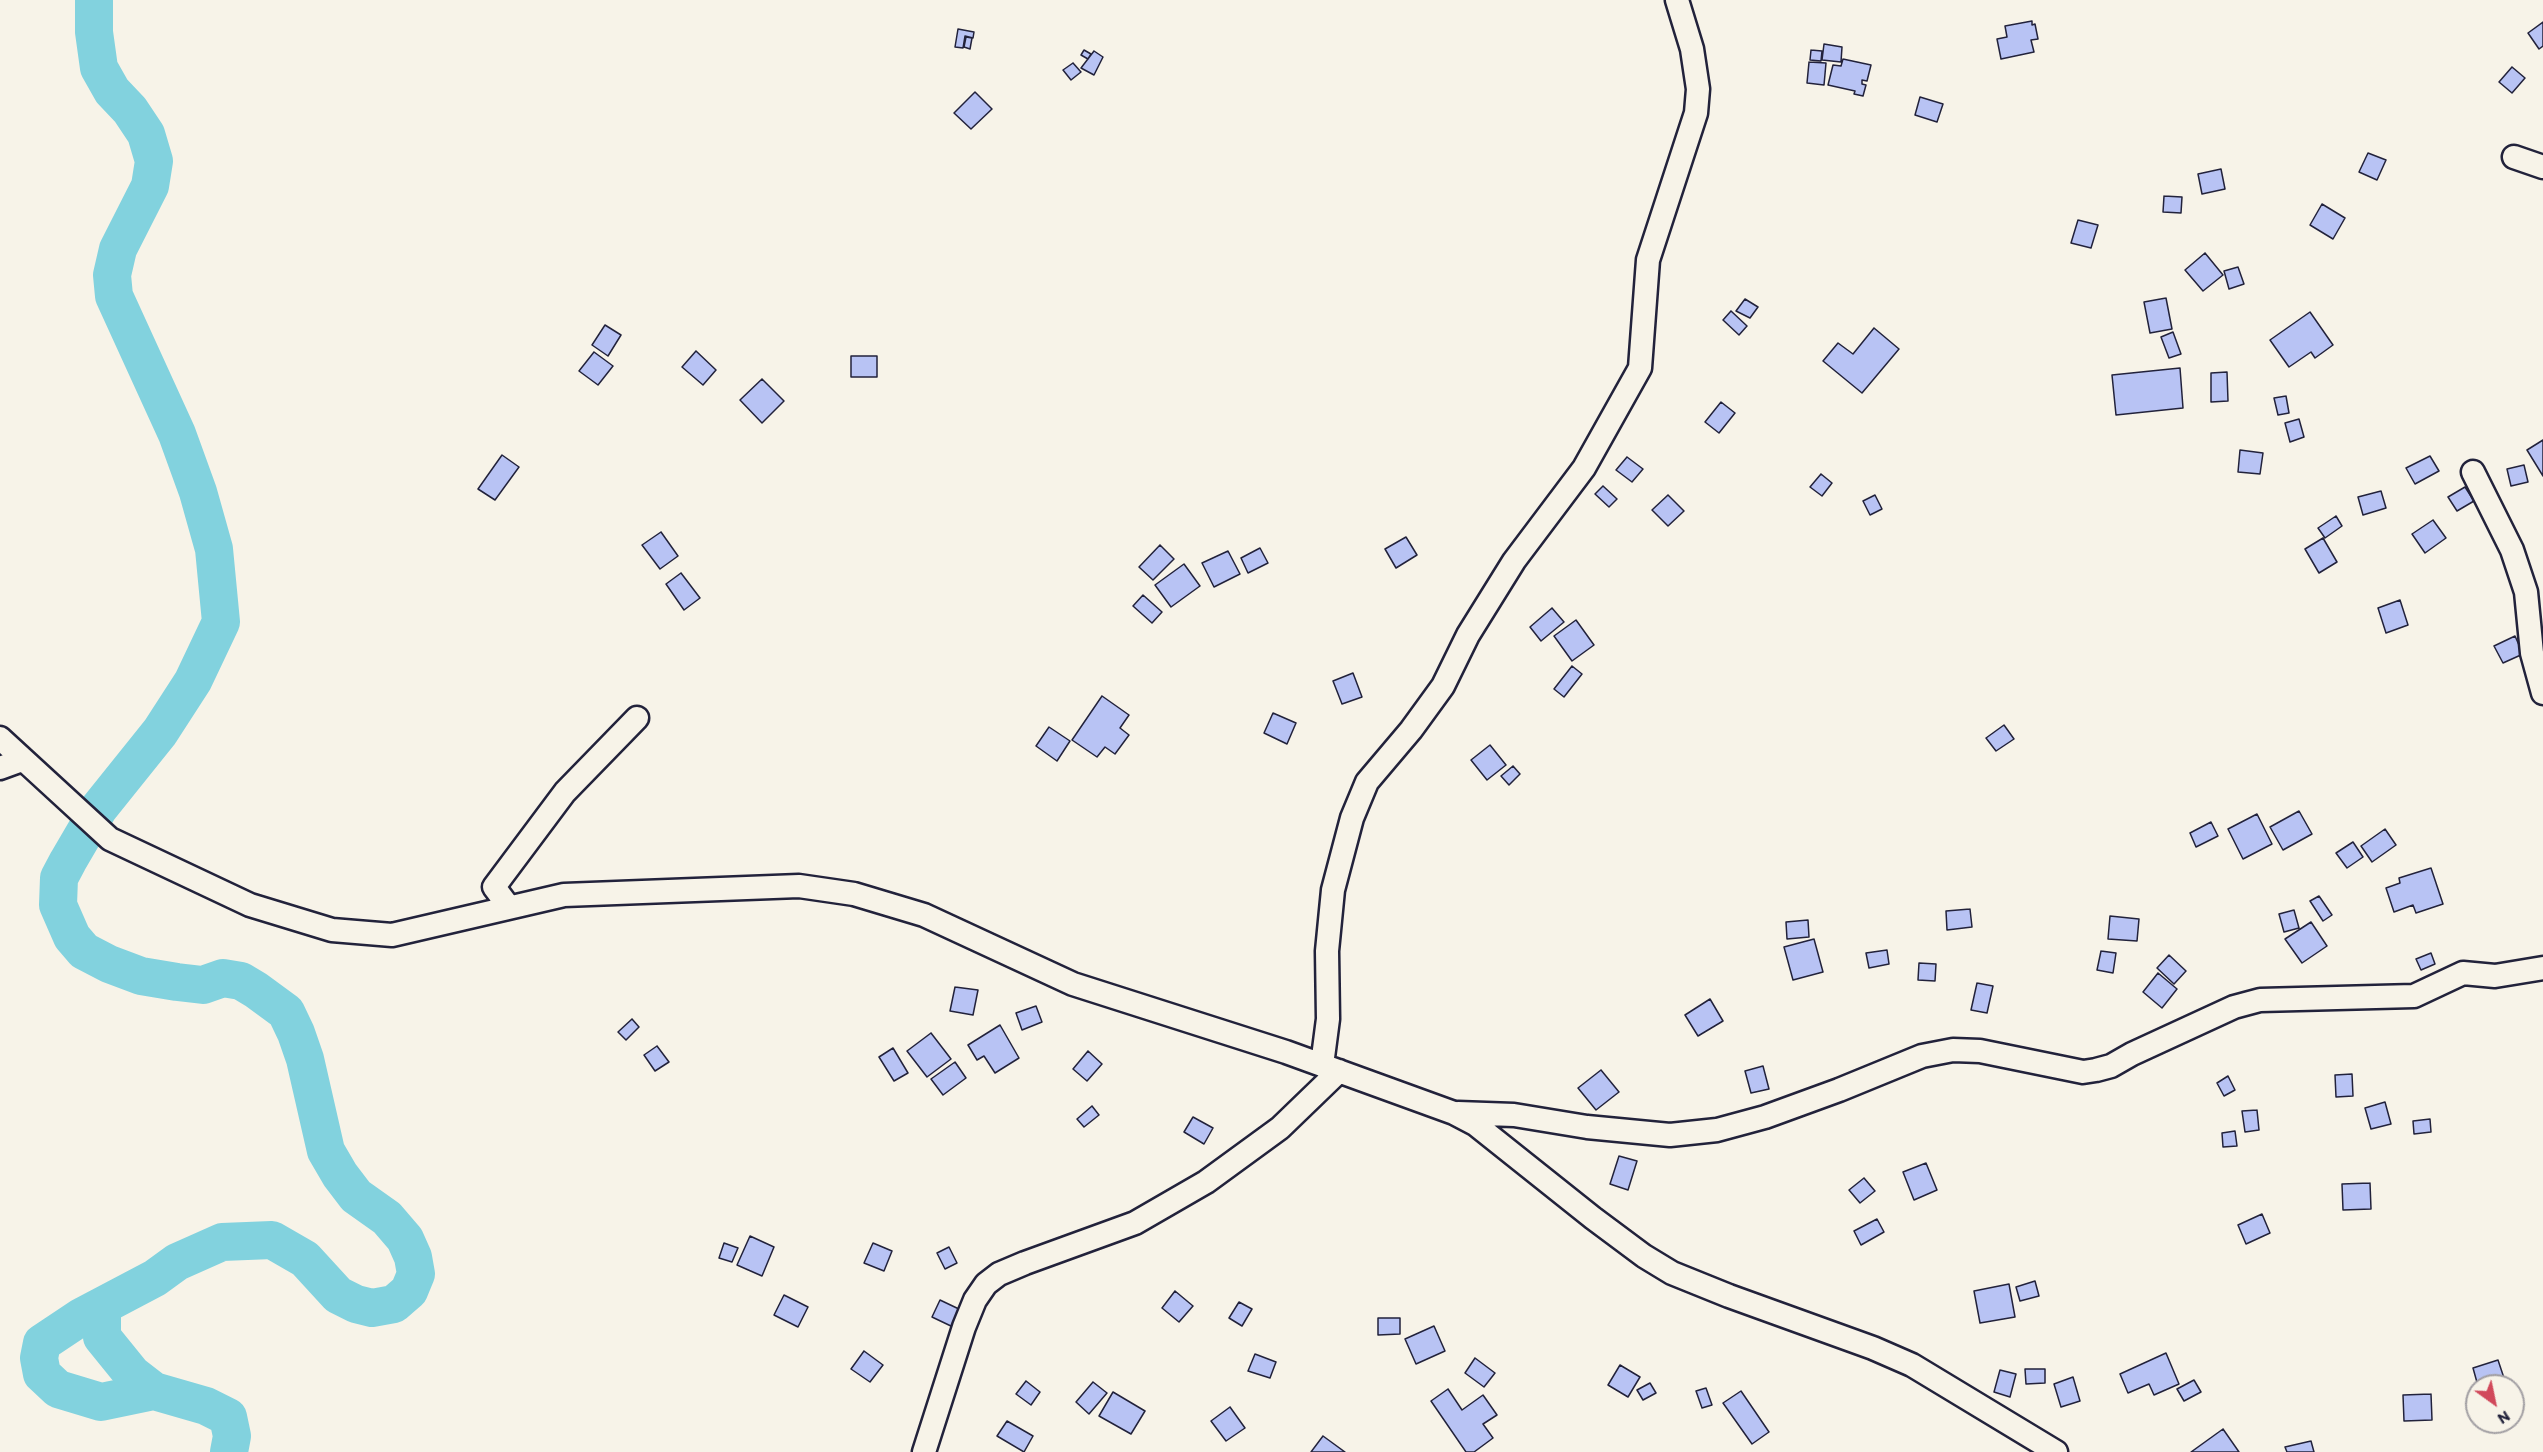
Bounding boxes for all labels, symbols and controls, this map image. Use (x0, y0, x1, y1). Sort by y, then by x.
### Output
north arrow (2465, 1374, 2525, 1434)
text: N (2494, 1407, 2514, 1429)

